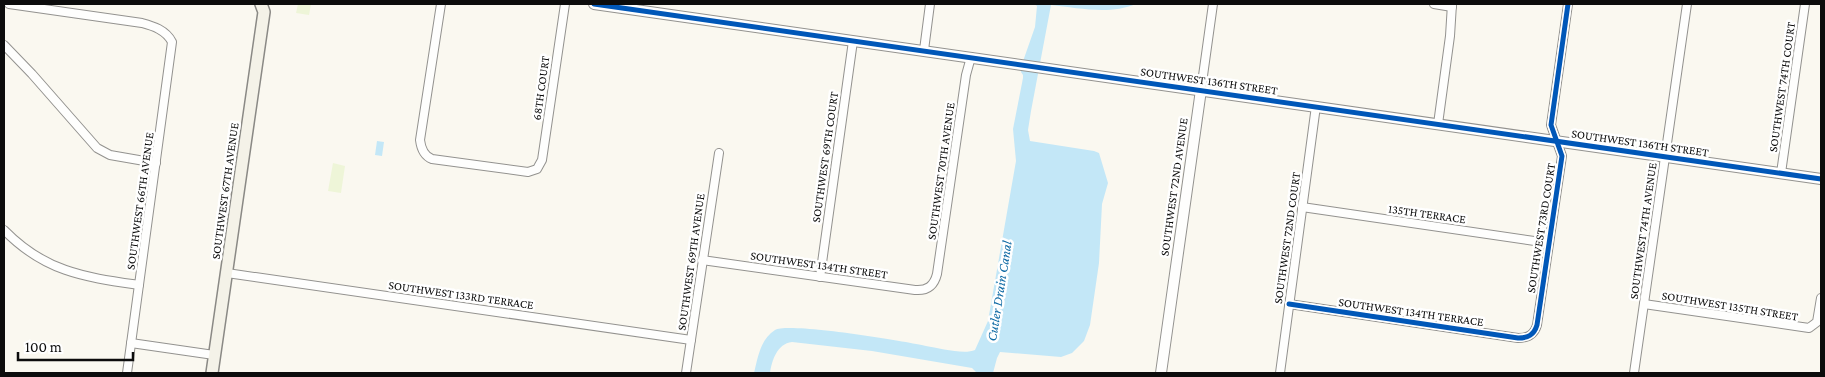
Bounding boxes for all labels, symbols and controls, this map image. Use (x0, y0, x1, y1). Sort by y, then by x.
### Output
street label: SOUTHWEST 74TH COURT (1766, 21, 1798, 153)
street label: 68TH COURT (530, 54, 553, 121)
street label: SOUTHWEST 136TH STREET (1140, 64, 1279, 98)
street label: SOUTHWEST 69TH COURT (809, 90, 841, 223)
street label: SOUTHWEST 70TH AVENUE (924, 101, 958, 241)
street label: SOUTHWEST 72ND AVENUE (1157, 117, 1191, 257)
street label: SOUTHWEST 67TH AVENUE (208, 121, 242, 260)
street label: SOUTHWEST 136TH STREET (1571, 126, 1710, 160)
street label: SOUTHWEST 66TH AVENUE (123, 131, 157, 271)
street label: SOUTHWEST 74TH AVENUE (1626, 161, 1660, 300)
street label: SOUTHWEST 73RD COURT (1524, 162, 1558, 294)
street label: SOUTHWEST 72ND COURT (1271, 171, 1303, 305)
street label: SOUTHWEST 69TH AVENUE (674, 192, 708, 332)
street label: 135TH TERRACE (1387, 202, 1467, 226)
water label: Cutler Drain Canal (983, 239, 1015, 342)
street label: SOUTHWEST 134TH STREET (749, 248, 889, 282)
street label: SOUTHWEST 133RD TERRACE (388, 278, 535, 312)
street label: SOUTHWEST 135TH STREET (1661, 288, 1800, 324)
street label: SOUTHWEST 134TH TERRACE (1338, 295, 1485, 329)
scale bar (18, 330, 132, 362)
text: 100 m (25, 339, 62, 355)

